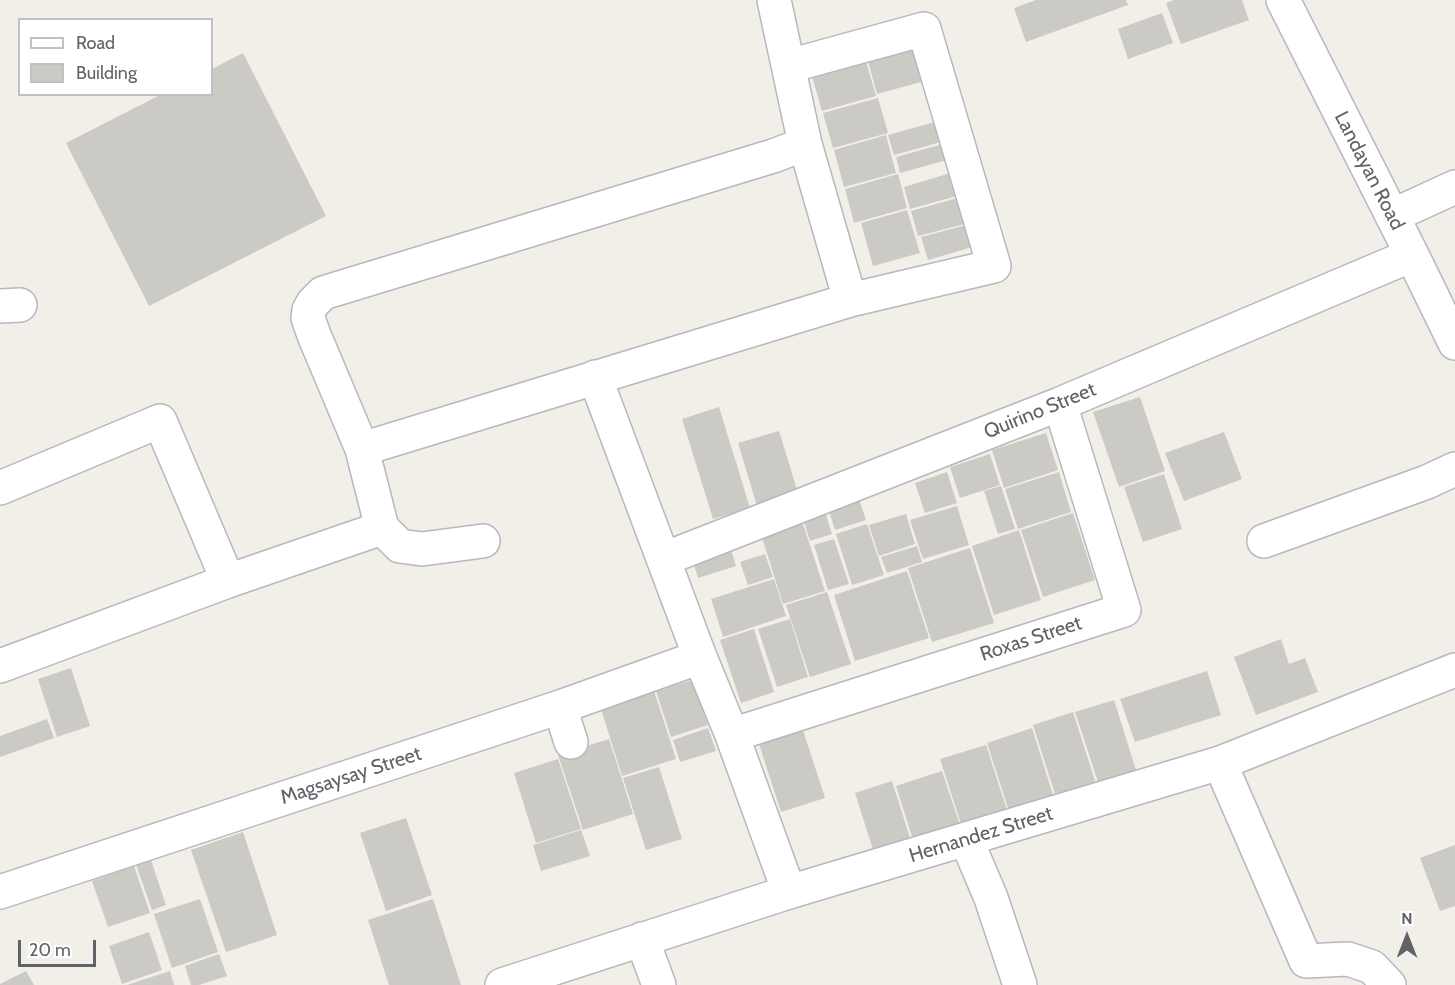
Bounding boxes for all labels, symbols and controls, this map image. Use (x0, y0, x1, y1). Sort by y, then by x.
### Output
legend (18, 18, 213, 96)
text: Road (76, 32, 115, 54)
text: Building (76, 62, 137, 84)
street label: Landayan Road (1329, 108, 1409, 234)
street label: Quirino Street (980, 378, 1100, 444)
street label: Roxas Street (977, 611, 1085, 667)
street label: Magsaysay Street (278, 742, 424, 810)
street label: Hernandez Street (906, 802, 1056, 868)
north arrow (1377, 907, 1437, 967)
text: N (1401, 909, 1413, 928)
scale bar (21, 928, 99, 966)
text: 20 m (29, 939, 71, 961)

